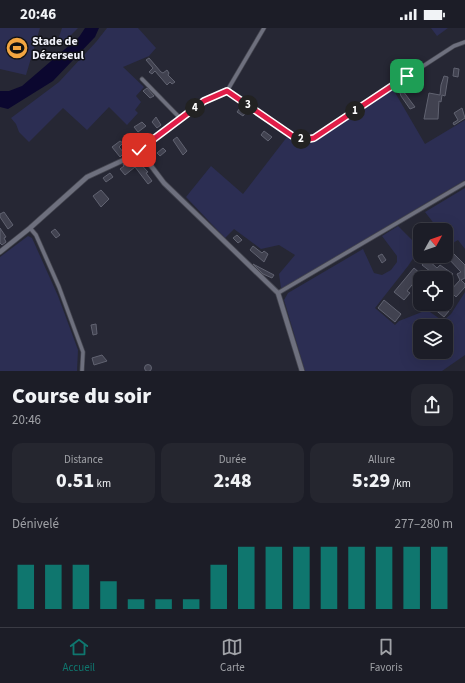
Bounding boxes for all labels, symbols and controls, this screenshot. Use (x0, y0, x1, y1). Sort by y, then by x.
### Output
text: 20:46 (20, 4, 56, 25)
place label: Stade de Dézerseul (32, 33, 84, 64)
sports icon: Stade de Dézerseul (4, 35, 30, 61)
pin (390, 59, 424, 93)
icon: arrive (396, 65, 418, 87)
pin: 3 (238, 95, 258, 115)
text: 3 (245, 97, 251, 112)
pin: 4 (185, 98, 205, 118)
text: 4 (192, 100, 198, 115)
pin: 1 (345, 101, 365, 121)
text: 1 (352, 103, 358, 118)
pin: 2 (291, 129, 311, 149)
text: 2 (298, 131, 304, 146)
pin (122, 133, 156, 167)
icon: check (128, 139, 150, 161)
north arrow (413, 223, 453, 263)
map controls (413, 223, 453, 359)
button: locate (413, 271, 453, 311)
button: layers (413, 319, 453, 359)
text: Course du soir (12, 380, 151, 412)
button: share (411, 384, 453, 426)
text: 20:46 (12, 411, 41, 429)
text: Distance (64, 452, 103, 467)
text: Durée (219, 452, 246, 467)
text: Allure (368, 452, 395, 467)
text: 0.51 (56, 467, 94, 495)
text: 2:48 (213, 467, 252, 495)
text: 5:29 (352, 467, 390, 495)
text: km (94, 476, 111, 491)
text: /km (390, 476, 411, 491)
text: Dénivelé (12, 515, 59, 533)
text: 277–280 m (395, 515, 453, 533)
tab: Accueil (62, 636, 95, 675)
tab: Carte (220, 636, 245, 675)
tab: Favoris (370, 636, 403, 675)

